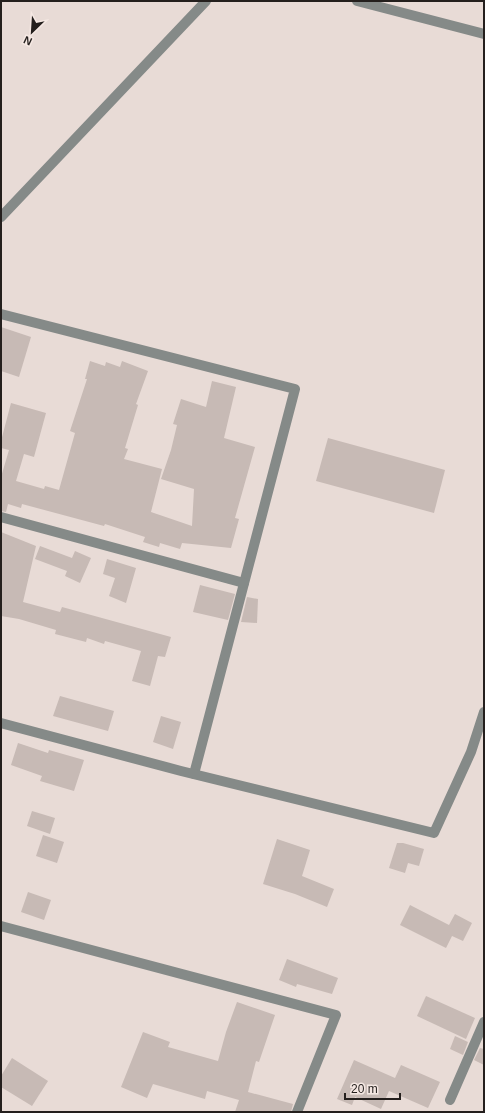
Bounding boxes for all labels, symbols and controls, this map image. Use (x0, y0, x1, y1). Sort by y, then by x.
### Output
north arrow (12, 12, 52, 52)
text: N (22, 34, 34, 48)
scale bar (345, 1075, 400, 1101)
text: 20 m (351, 1082, 378, 1096)

